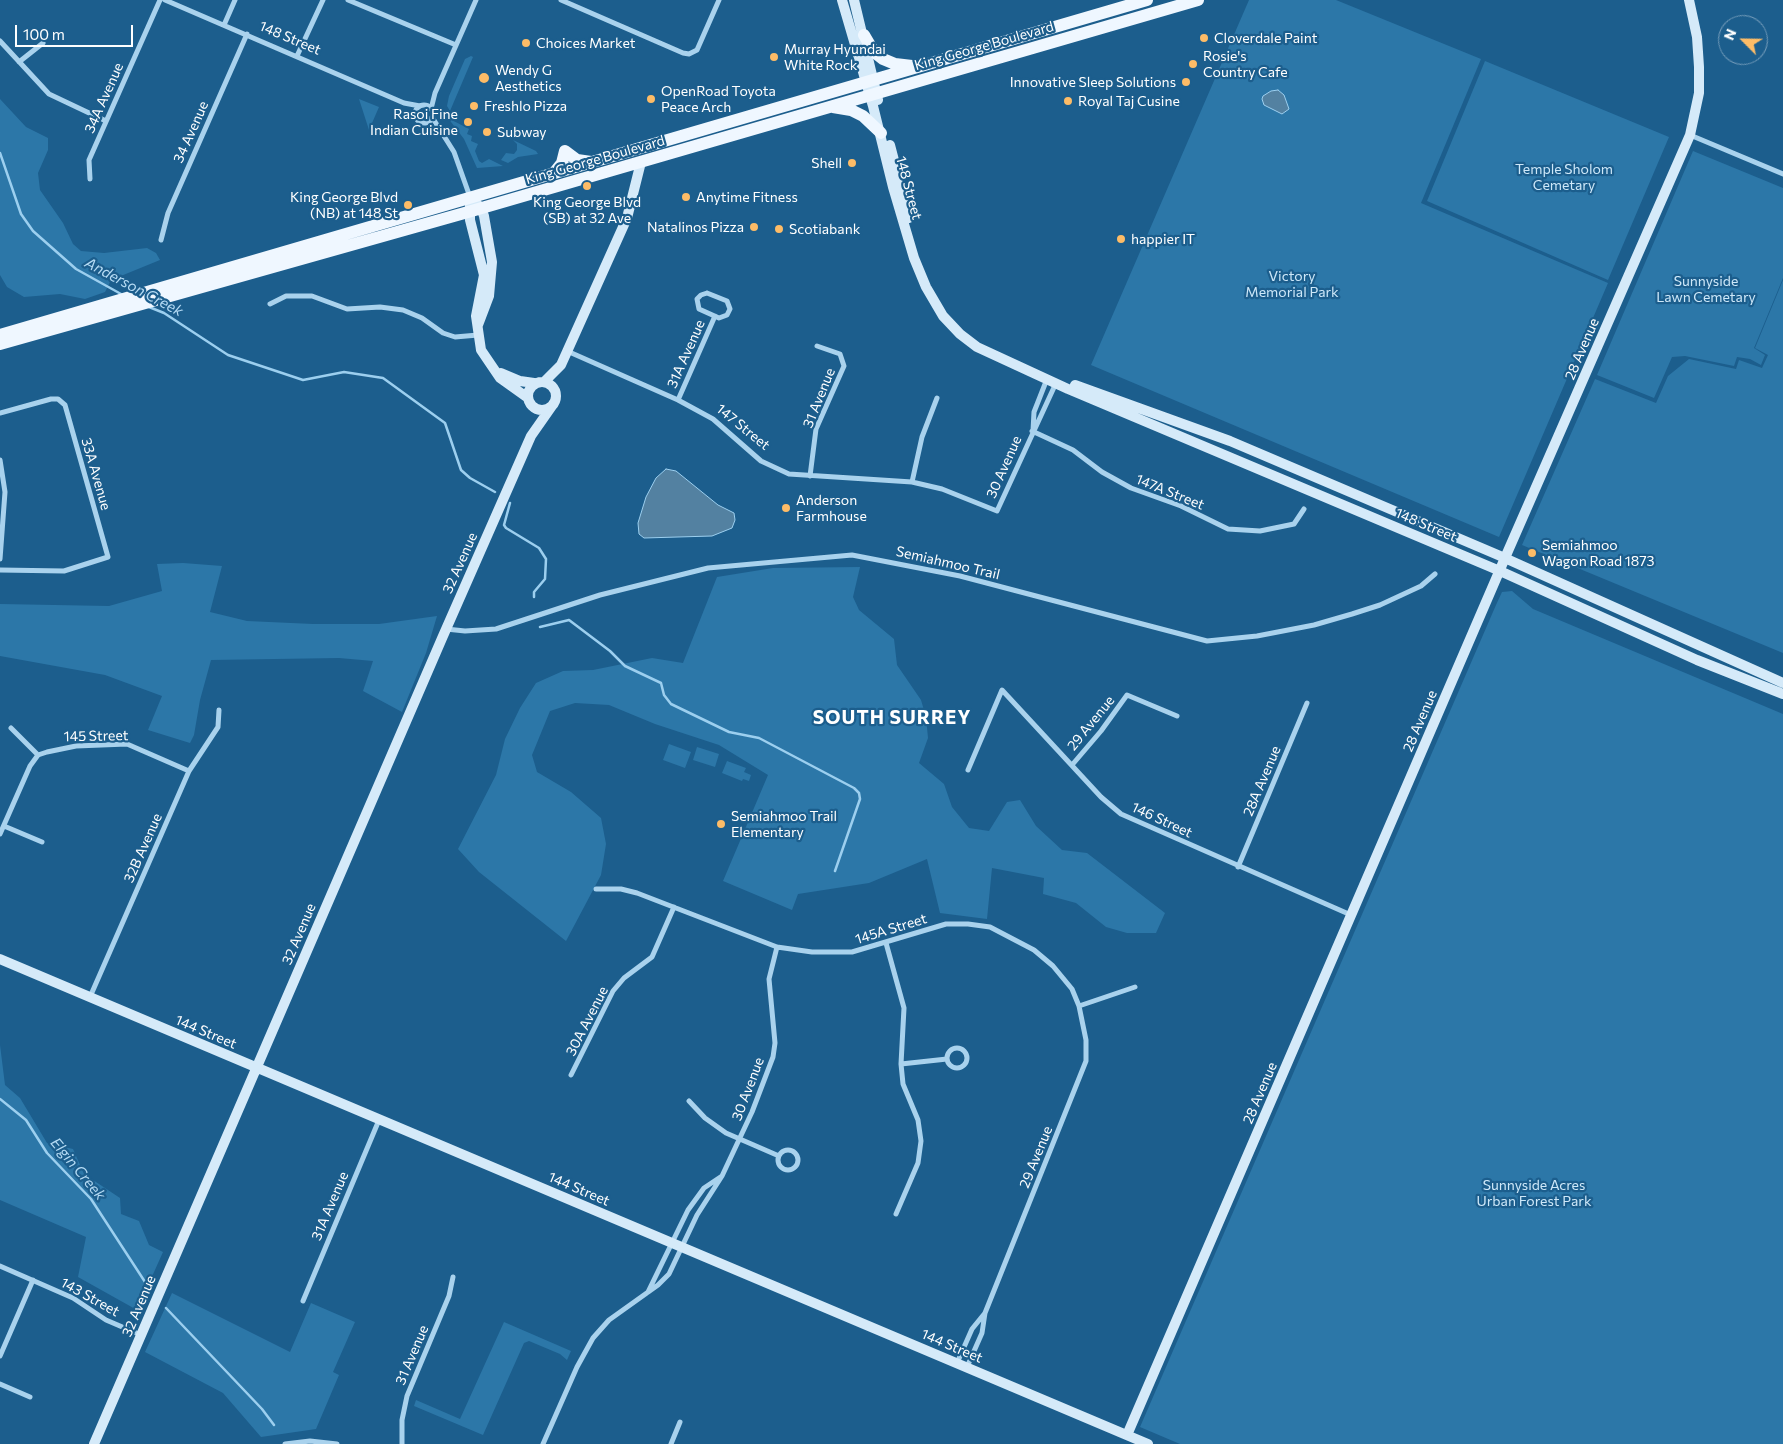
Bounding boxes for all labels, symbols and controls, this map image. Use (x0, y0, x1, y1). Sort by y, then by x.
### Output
scale bar (18, 15, 135, 47)
north arrow (1718, 15, 1768, 65)
street label: 148 Street (257, 18, 323, 58)
street label: King George Boulevard (912, 18, 1056, 74)
text: 100 m (23, 25, 65, 43)
text: N (1720, 26, 1740, 42)
place label: Cloverdale Paint (1214, 30, 1317, 46)
marker: Cloverdale Paint (1198, 32, 1210, 44)
place label: Choices Market (536, 35, 635, 51)
marker: Choices Market (520, 37, 532, 49)
place label: Murray Hyundai White Rock (784, 41, 886, 74)
place label: Rosie's Country Cafe (1203, 48, 1288, 80)
marker: Murray Hyundai White Rock (768, 51, 780, 63)
marker: Rosie's Country Cafe (1187, 58, 1199, 70)
street label: 34A Avenue (81, 60, 127, 136)
place label: Wendy G Aesthetics (495, 62, 562, 94)
marker: Wendy G Aesthetics (477, 71, 491, 85)
place label: Innovative Sleep Solutions (1010, 74, 1176, 90)
marker: Innovative Sleep Solutions (1180, 76, 1192, 88)
place label: OpenRoad Toyota Peace Arch (661, 83, 776, 115)
marker: OpenRoad Toyota Peace Arch (645, 93, 657, 105)
place label: Royal Taj Cusine (1078, 93, 1180, 109)
marker: Royal Taj Cusine (1062, 95, 1074, 107)
place label: Freshlo Pizza (484, 98, 567, 114)
street label: 34 Avenue (170, 99, 212, 165)
marker: Freshlo Pizza (468, 100, 480, 112)
place label: Rasoi Fine Indian Cuisine (370, 106, 458, 138)
marker: Rasoi Fine Indian Cuisine (462, 116, 474, 128)
place label: Subway (497, 124, 547, 140)
marker: Subway (481, 126, 493, 138)
street label: King George Boulevard (523, 132, 667, 188)
street label: 148 Street (892, 154, 926, 222)
place label: Shell (811, 155, 842, 171)
marker: Shell (846, 157, 858, 169)
park label: Temple Sholom Cemetary (1515, 161, 1613, 193)
marker: King George Blvd (SB) at 32 Ave (581, 180, 593, 192)
place label: King George Blvd (NB) at 148 St (290, 189, 398, 222)
place label: Anytime Fitness (696, 189, 798, 205)
marker: Anytime Fitness (680, 191, 692, 203)
place label: King George Blvd (SB) at 32 Ave (533, 194, 641, 226)
marker: King George Blvd (NB) at 148 St (402, 199, 414, 211)
place label: Natalinos Pizza (647, 219, 744, 235)
marker: Natalinos Pizza (748, 221, 760, 233)
place label: Scotiabank (789, 221, 860, 237)
marker: Scotiabank (773, 223, 785, 235)
place label: happier IT (1131, 231, 1195, 247)
marker: happier IT (1115, 233, 1127, 245)
water label: Anderson Creek (82, 254, 186, 320)
park label: Victory Memorial Park (1245, 268, 1339, 300)
park label: Sunnyside Lawn Cemetary (1656, 273, 1756, 306)
street label: 28 Avenue (1561, 316, 1603, 382)
street label: 31A Avenue (663, 317, 709, 391)
street label: 31 Avenue (799, 365, 839, 431)
street label: 147 Street (713, 400, 773, 454)
street label: 30 Avenue (983, 433, 1025, 501)
street label: 33A Avenue (78, 436, 114, 512)
street label: 147A Street (1133, 471, 1207, 513)
place label: Anderson Farmhouse (796, 492, 867, 524)
marker: Anderson Farmhouse (780, 502, 792, 514)
street label: 148 Street (1393, 505, 1459, 545)
street label: 32 Avenue (439, 530, 481, 596)
place label: Semiahmoo Wagon Road 1873 (1542, 537, 1655, 570)
street label: Semiahmoo Trail (894, 543, 1002, 583)
marker: Semiahmoo Wagon Road 1873 (1526, 547, 1538, 559)
street label: 28 Avenue (1399, 688, 1441, 754)
street label: 29 Avenue (1064, 692, 1118, 754)
district label: SOUTH SURREY (811, 707, 973, 729)
street label: 145 Street (64, 727, 128, 745)
street label: 28A Avenue (1240, 743, 1284, 819)
street label: 146 Street (1129, 799, 1195, 841)
place label: Semiahmoo Trail Elementary (731, 808, 837, 840)
street label: 32B Avenue (120, 811, 166, 885)
marker: Semiahmoo Trail Elementary (715, 818, 727, 830)
street label: 32 Avenue (279, 901, 319, 967)
street label: 145A Street (853, 910, 929, 948)
street label: 30A Avenue (562, 983, 612, 1059)
street label: 144 Street (173, 1012, 239, 1052)
street label: 30 Avenue (728, 1055, 768, 1123)
street label: 28 Avenue (1239, 1060, 1281, 1126)
street label: 29 Avenue (1016, 1123, 1056, 1191)
water label: Elgin Creek (47, 1134, 109, 1204)
street label: 31A Avenue (308, 1169, 352, 1243)
street label: 144 Street (546, 1169, 612, 1209)
park label: Sunnyside Acres Urban Forest Park (1477, 1177, 1591, 1210)
street label: 32 Avenue (119, 1273, 159, 1339)
street label: 143 Street (58, 1274, 122, 1320)
street label: 31 Avenue (392, 1323, 432, 1387)
street label: 144 Street (919, 1326, 985, 1366)

